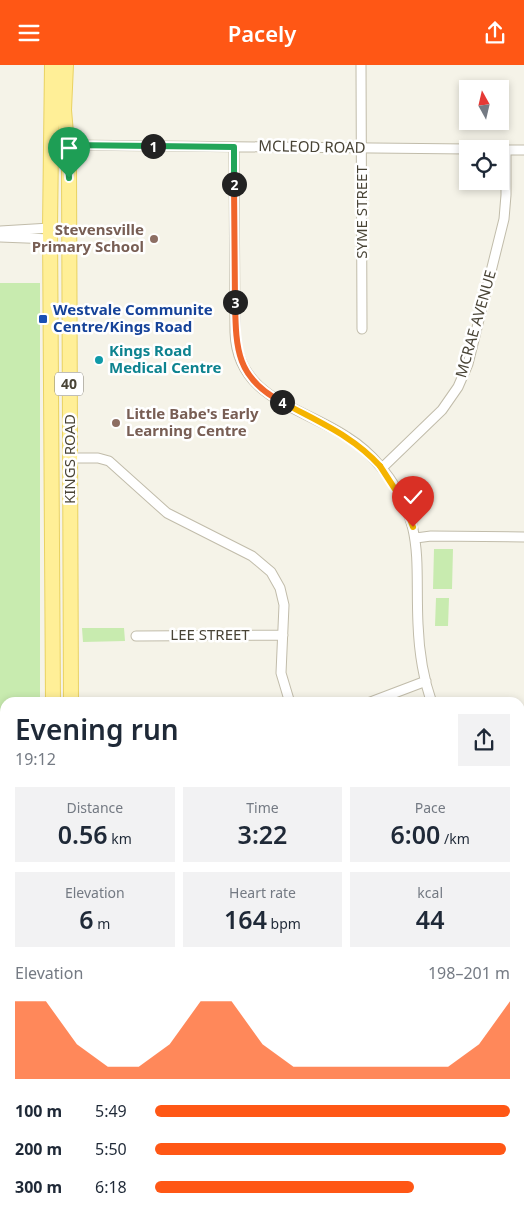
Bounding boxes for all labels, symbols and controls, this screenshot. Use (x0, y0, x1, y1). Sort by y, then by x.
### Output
text: Pacely (228, 18, 296, 48)
icon: menu (15, 19, 43, 47)
icon: share (481, 19, 509, 47)
north arrow (459, 80, 509, 130)
map controls (459, 80, 509, 190)
pin (48, 127, 90, 178)
pin: 1 (140, 133, 166, 159)
icon: arrive (55, 134, 83, 162)
street label: MCLEOD ROAD (258, 135, 366, 157)
text: 1 (149, 137, 158, 156)
button: locate (459, 140, 509, 190)
street label: SYME STREET (351, 165, 371, 259)
pin: 2 (222, 171, 246, 197)
text: 2 (230, 175, 239, 194)
place label: Stevensville Primary School (32, 219, 144, 256)
marker: Stevensville Primary School (148, 233, 160, 245)
street label: MCRAE AVENUE (450, 267, 500, 380)
pin: 3 (222, 289, 248, 315)
text: 3 (231, 293, 240, 312)
place label: Westvale Communite Centre/Kings Road (53, 299, 213, 336)
marker: Westvale Communite Centre/Kings Road (37, 313, 49, 325)
place label: Kings Road Medical Centre (109, 340, 221, 377)
marker: Kings Road Medical Centre (93, 354, 105, 366)
road number: 40 (55, 373, 83, 395)
pin: 4 (270, 389, 294, 415)
text: 4 (278, 393, 287, 412)
place label: Little Babe's Early Learning Centre (126, 403, 259, 440)
street label: KINGS ROAD (59, 414, 79, 504)
marker: Little Babe's Early Learning Centre (110, 417, 122, 429)
pin (392, 476, 434, 527)
icon: check (399, 483, 427, 511)
street label: LEE STREET (170, 624, 250, 644)
text: Evening run (15, 710, 179, 748)
button: share (458, 714, 510, 766)
text: 19:12 (15, 748, 56, 770)
text: Distance (66, 798, 123, 817)
text: Time (246, 798, 279, 817)
text: Pace (415, 798, 446, 817)
text: 0.56 (58, 817, 108, 851)
text: 3:22 (238, 817, 287, 851)
text: 6:00 (391, 817, 440, 851)
text: km (108, 829, 132, 848)
text: /km (440, 829, 470, 848)
text: Elevation (65, 883, 125, 902)
text: Heart rate (229, 883, 296, 902)
text: kcal (417, 883, 443, 902)
text: 6 (79, 902, 94, 936)
text: 164 (224, 902, 267, 936)
text: 44 (416, 902, 444, 936)
text: m (94, 914, 110, 933)
text: bpm (267, 914, 301, 933)
text: Elevation (15, 962, 83, 984)
text: 198–201 m (428, 962, 510, 984)
text: 100 m (15, 1100, 62, 1122)
text: 5:49 (95, 1100, 127, 1122)
text: 200 m (15, 1138, 62, 1160)
text: 5:50 (95, 1138, 127, 1160)
text: 300 m (15, 1176, 62, 1198)
text: 6:18 (95, 1176, 127, 1198)

